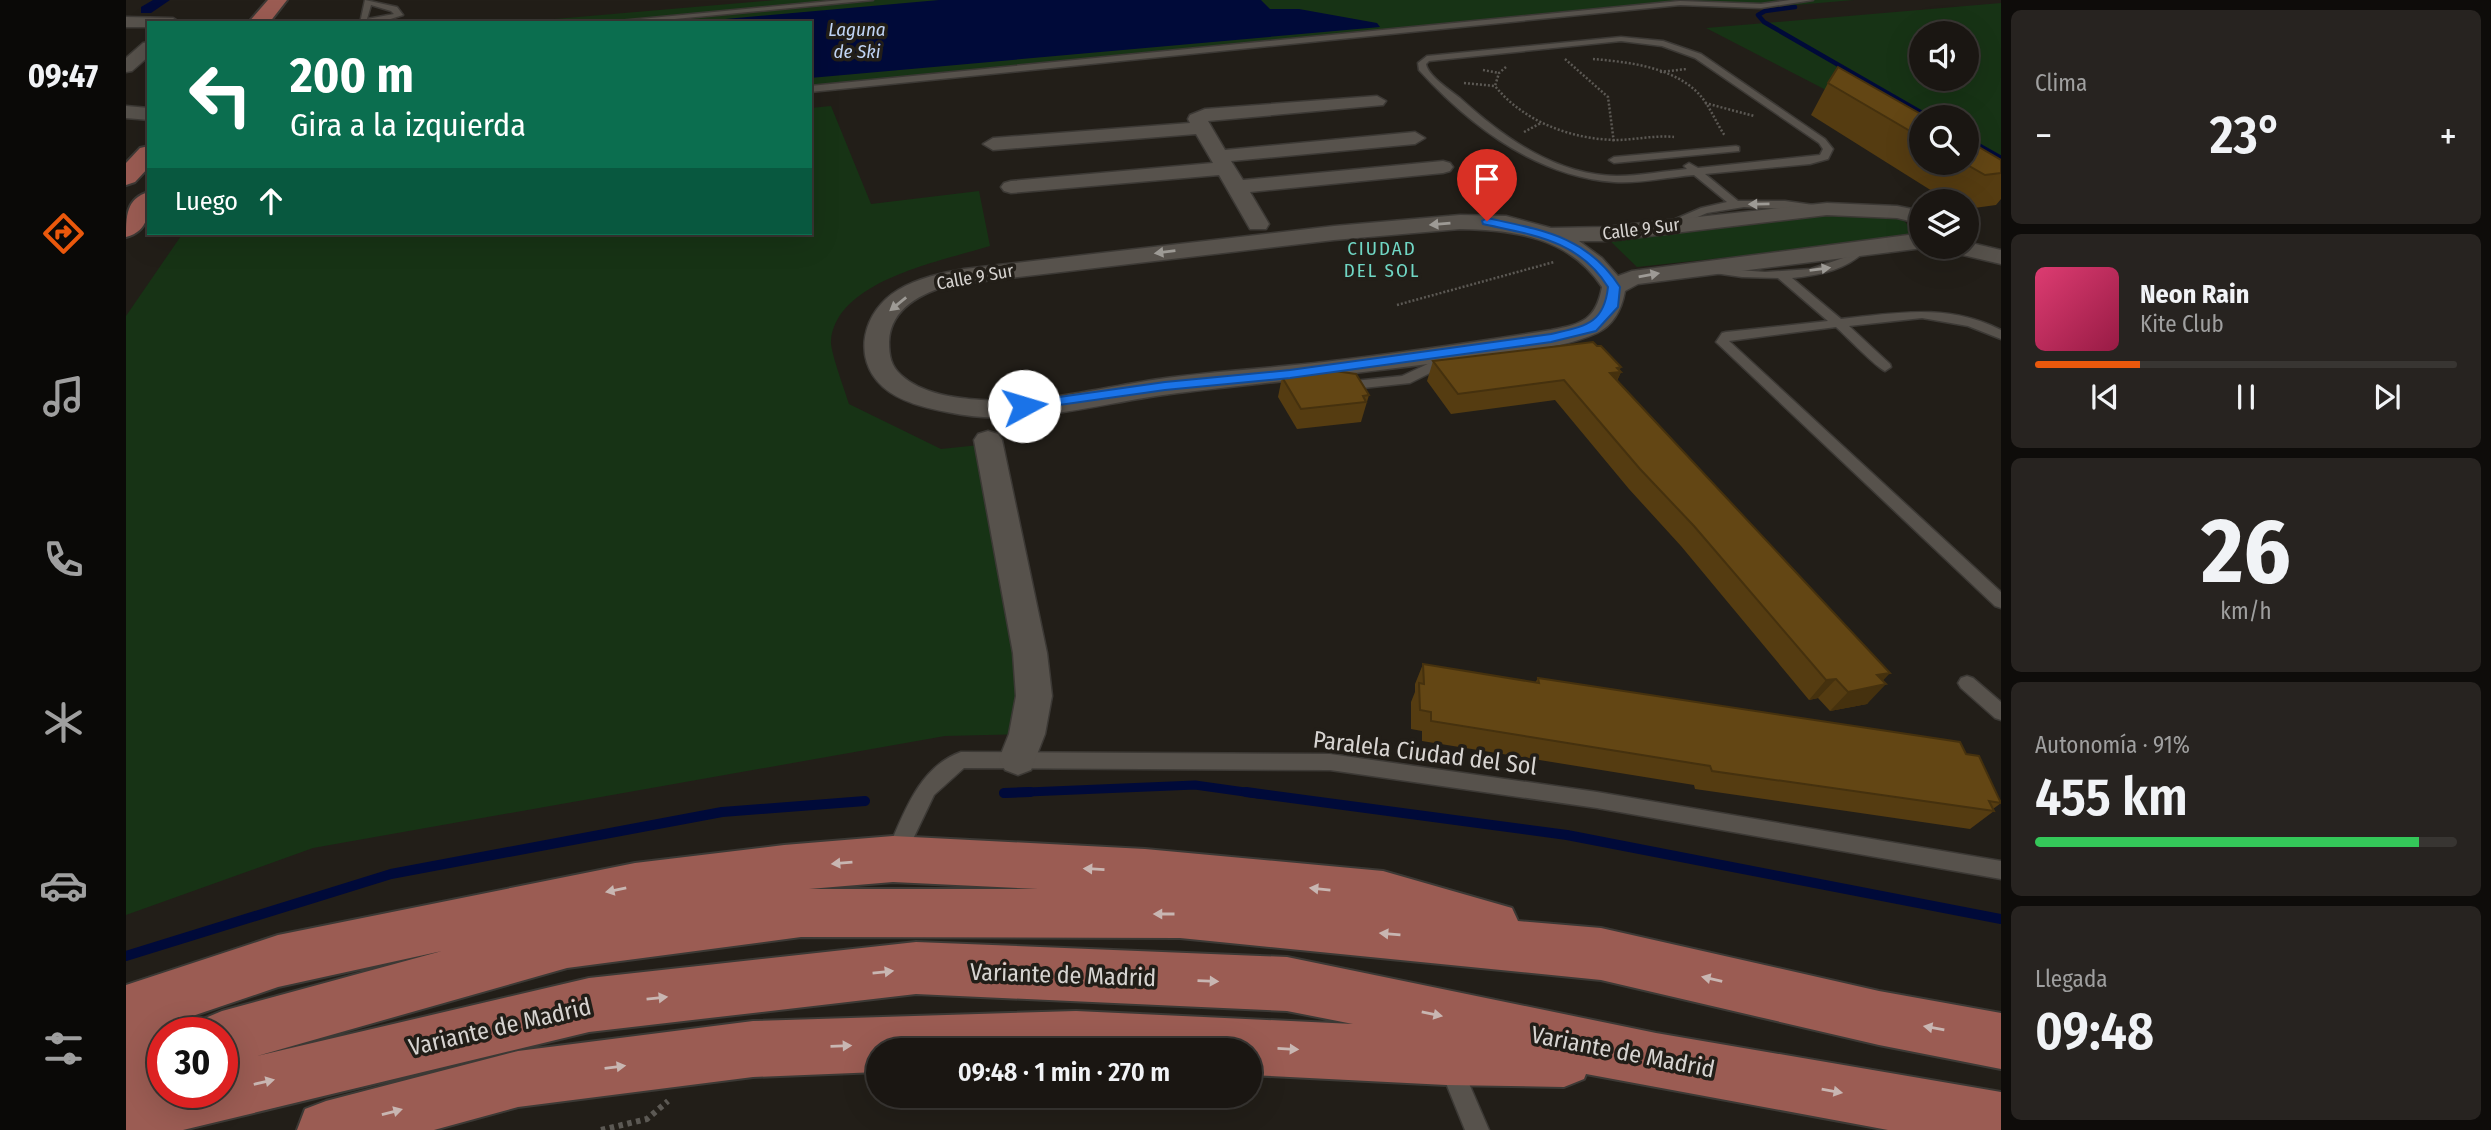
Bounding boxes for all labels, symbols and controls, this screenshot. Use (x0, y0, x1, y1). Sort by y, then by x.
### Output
water label: Laguna de Ski (828, 18, 886, 63)
map controls (1909, 21, 1979, 259)
button: sound (1909, 21, 1979, 91)
text: 200 m (290, 46, 414, 105)
icon: left (175, 49, 266, 140)
text: 09:47 (28, 57, 98, 95)
text: Clima (2035, 69, 2087, 97)
text: 23° (2210, 104, 2282, 167)
button: search (1909, 105, 1979, 175)
text: Gira a la izquierda (290, 106, 526, 144)
text: − (2035, 113, 2052, 159)
text: + (2440, 113, 2457, 159)
pin (1457, 149, 1517, 221)
icon: arrive (1468, 160, 1506, 198)
icon: ahead (252, 182, 290, 220)
text: Luego (175, 186, 238, 217)
button: layers (1909, 189, 1979, 259)
one-way arrow (1748, 198, 1770, 210)
icon: directions (39, 209, 88, 258)
street label: Calle 9 Sur (1601, 213, 1682, 245)
one-way arrow (1429, 219, 1451, 230)
district label: CIUDAD DEL SOL (1344, 237, 1420, 282)
one-way arrow (1154, 246, 1176, 257)
street label: Calle 9 Sur (935, 259, 1016, 295)
one-way arrow (1809, 264, 1831, 275)
one-way arrow (1638, 269, 1660, 280)
text: Neon Rain (2140, 279, 2249, 310)
one-way arrow (889, 297, 907, 312)
text: Kite Club (2140, 310, 2224, 338)
position arrow (987, 369, 1061, 443)
icon: music (39, 372, 88, 421)
icon: previous (2086, 378, 2124, 416)
icon: pause (2227, 378, 2265, 416)
icon: next (2368, 378, 2406, 416)
text: 26 (2201, 497, 2291, 606)
icon: phone (39, 535, 88, 584)
text: km/h (2220, 597, 2272, 625)
icon: climate (39, 698, 88, 747)
street label: Paralela Ciudad del Sol (1311, 725, 1539, 781)
text: Autonomía · 91% (2035, 731, 2190, 759)
text: 455 km (2035, 766, 2188, 829)
one-way arrow (831, 858, 853, 869)
icon: car (39, 861, 88, 910)
one-way arrow (1083, 863, 1105, 874)
one-way arrow (1309, 883, 1331, 894)
one-way arrow (605, 885, 627, 896)
one-way arrow (1152, 908, 1174, 920)
one-way arrow (1379, 928, 1401, 939)
street label: Variante de Madrid (969, 958, 1157, 992)
text: Llegada (2035, 965, 2107, 993)
one-way arrow (872, 966, 894, 977)
one-way arrow (1701, 974, 1723, 985)
one-way arrow (1197, 975, 1219, 986)
street label: Variante de Madrid (406, 992, 594, 1062)
one-way arrow (646, 992, 668, 1003)
text: 09:48 (2035, 1000, 2154, 1063)
one-way arrow (1421, 1009, 1443, 1020)
speed limit sign: 30 (147, 1017, 238, 1108)
street label: Variante de Madrid (1529, 1020, 1717, 1084)
one-way arrow (1923, 1023, 1945, 1034)
icon: filters (39, 1024, 88, 1073)
one-way arrow (830, 1040, 852, 1052)
one-way arrow (1278, 1044, 1300, 1055)
text: 09:48 · 1 min · 270 m (958, 1057, 1170, 1088)
one-way arrow (604, 1061, 626, 1072)
one-way arrow (253, 1076, 275, 1087)
one-way arrow (1821, 1085, 1843, 1096)
one-way arrow (382, 1107, 403, 1117)

